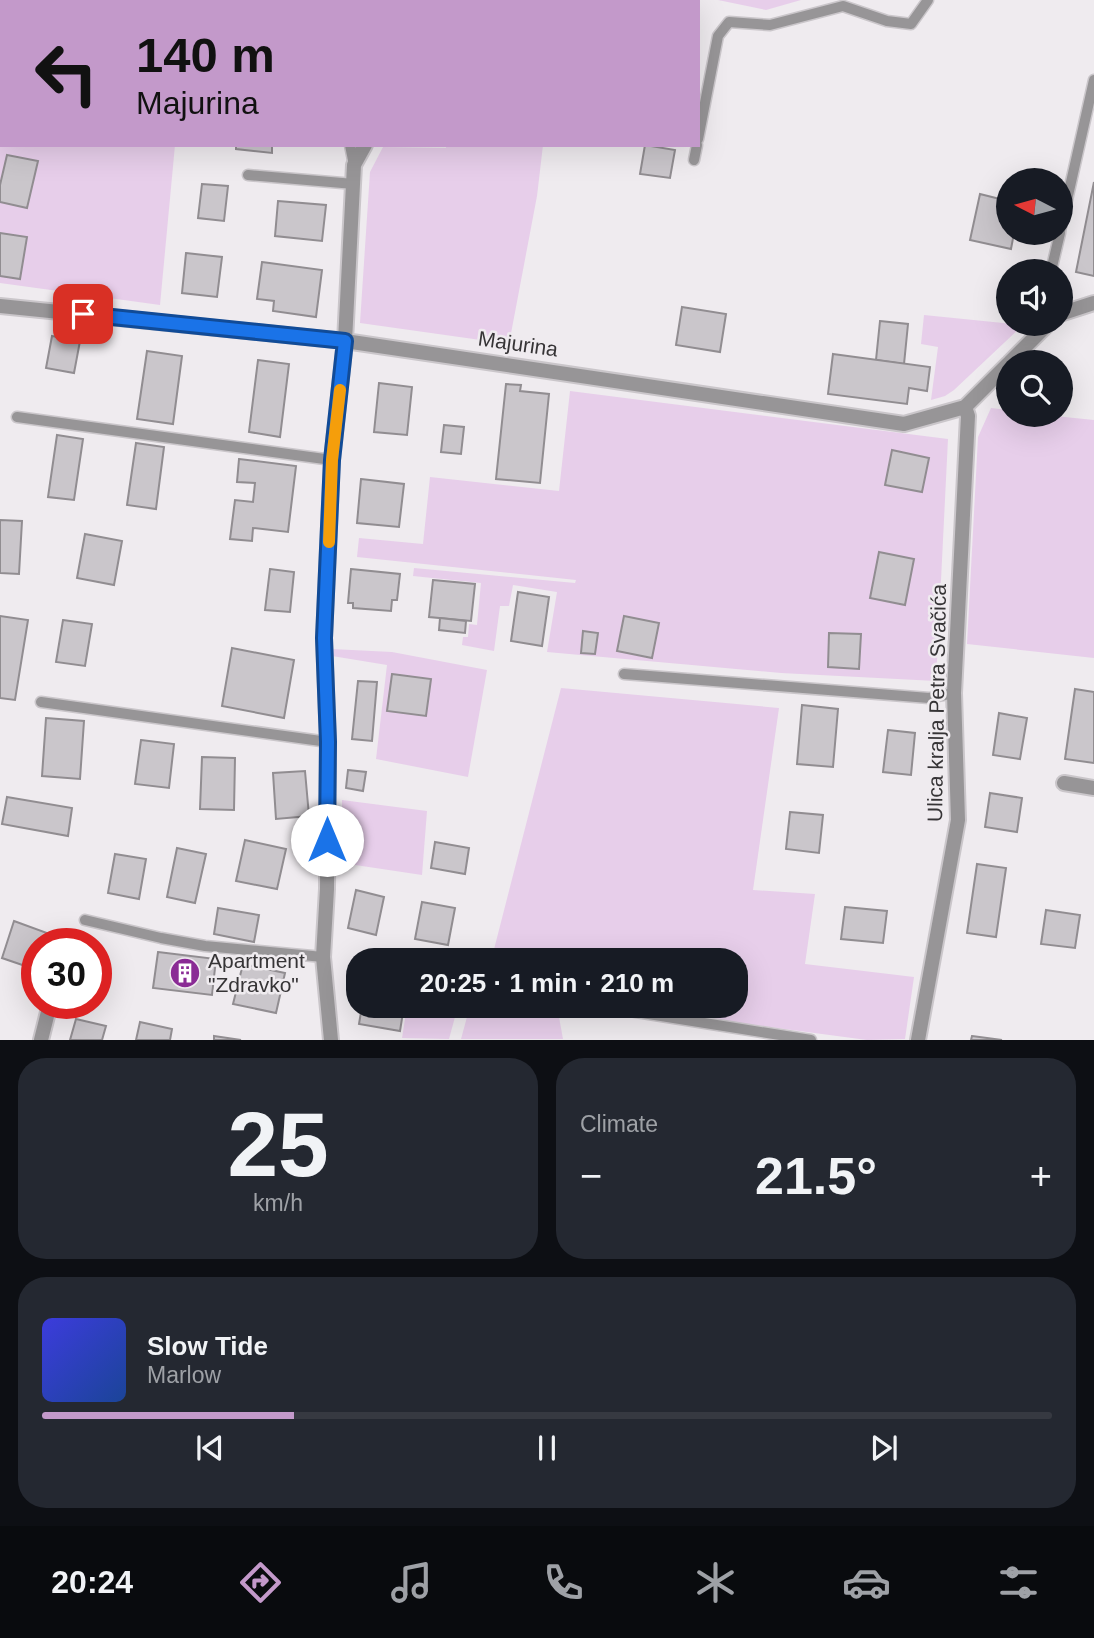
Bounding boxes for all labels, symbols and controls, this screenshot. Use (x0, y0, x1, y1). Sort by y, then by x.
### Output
icon: left (21, 28, 112, 119)
text: 140 m (136, 28, 275, 82)
text: Majurina (136, 85, 259, 121)
north arrow (996, 168, 1073, 245)
map controls (996, 168, 1073, 427)
button: sound (996, 259, 1073, 336)
pin (53, 284, 113, 344)
icon: arrive (64, 295, 102, 333)
street label: Majurina (477, 327, 560, 361)
button: search (996, 350, 1073, 427)
street label: Ulica kralja Petra Svačića (923, 583, 950, 822)
position arrow (290, 803, 364, 877)
speed limit sign: 30 (21, 928, 112, 1019)
place label: Apartment "Zdravko" (208, 949, 305, 996)
building icon: Apartment "Zdravko" (168, 956, 202, 990)
text: 20:25 · 1 min · 210 m (420, 968, 674, 998)
text: 25 (227, 1094, 329, 1195)
text: Climate (580, 1111, 658, 1137)
text: 21.5° (755, 1147, 877, 1205)
text: − (580, 1155, 602, 1197)
text: + (1030, 1155, 1052, 1197)
text: km/h (253, 1190, 303, 1216)
text: Slow Tide (147, 1331, 268, 1361)
text: Marlow (147, 1362, 221, 1388)
icon: previous (191, 1429, 229, 1467)
icon: pause (528, 1429, 566, 1467)
icon: next (865, 1429, 903, 1467)
icon: directions (236, 1558, 285, 1607)
icon: music (387, 1558, 436, 1607)
icon: phone (539, 1558, 588, 1607)
icon: climate (691, 1558, 740, 1607)
icon: car (842, 1558, 891, 1607)
icon: filters (994, 1558, 1043, 1607)
text: 20:24 (51, 1564, 133, 1600)

